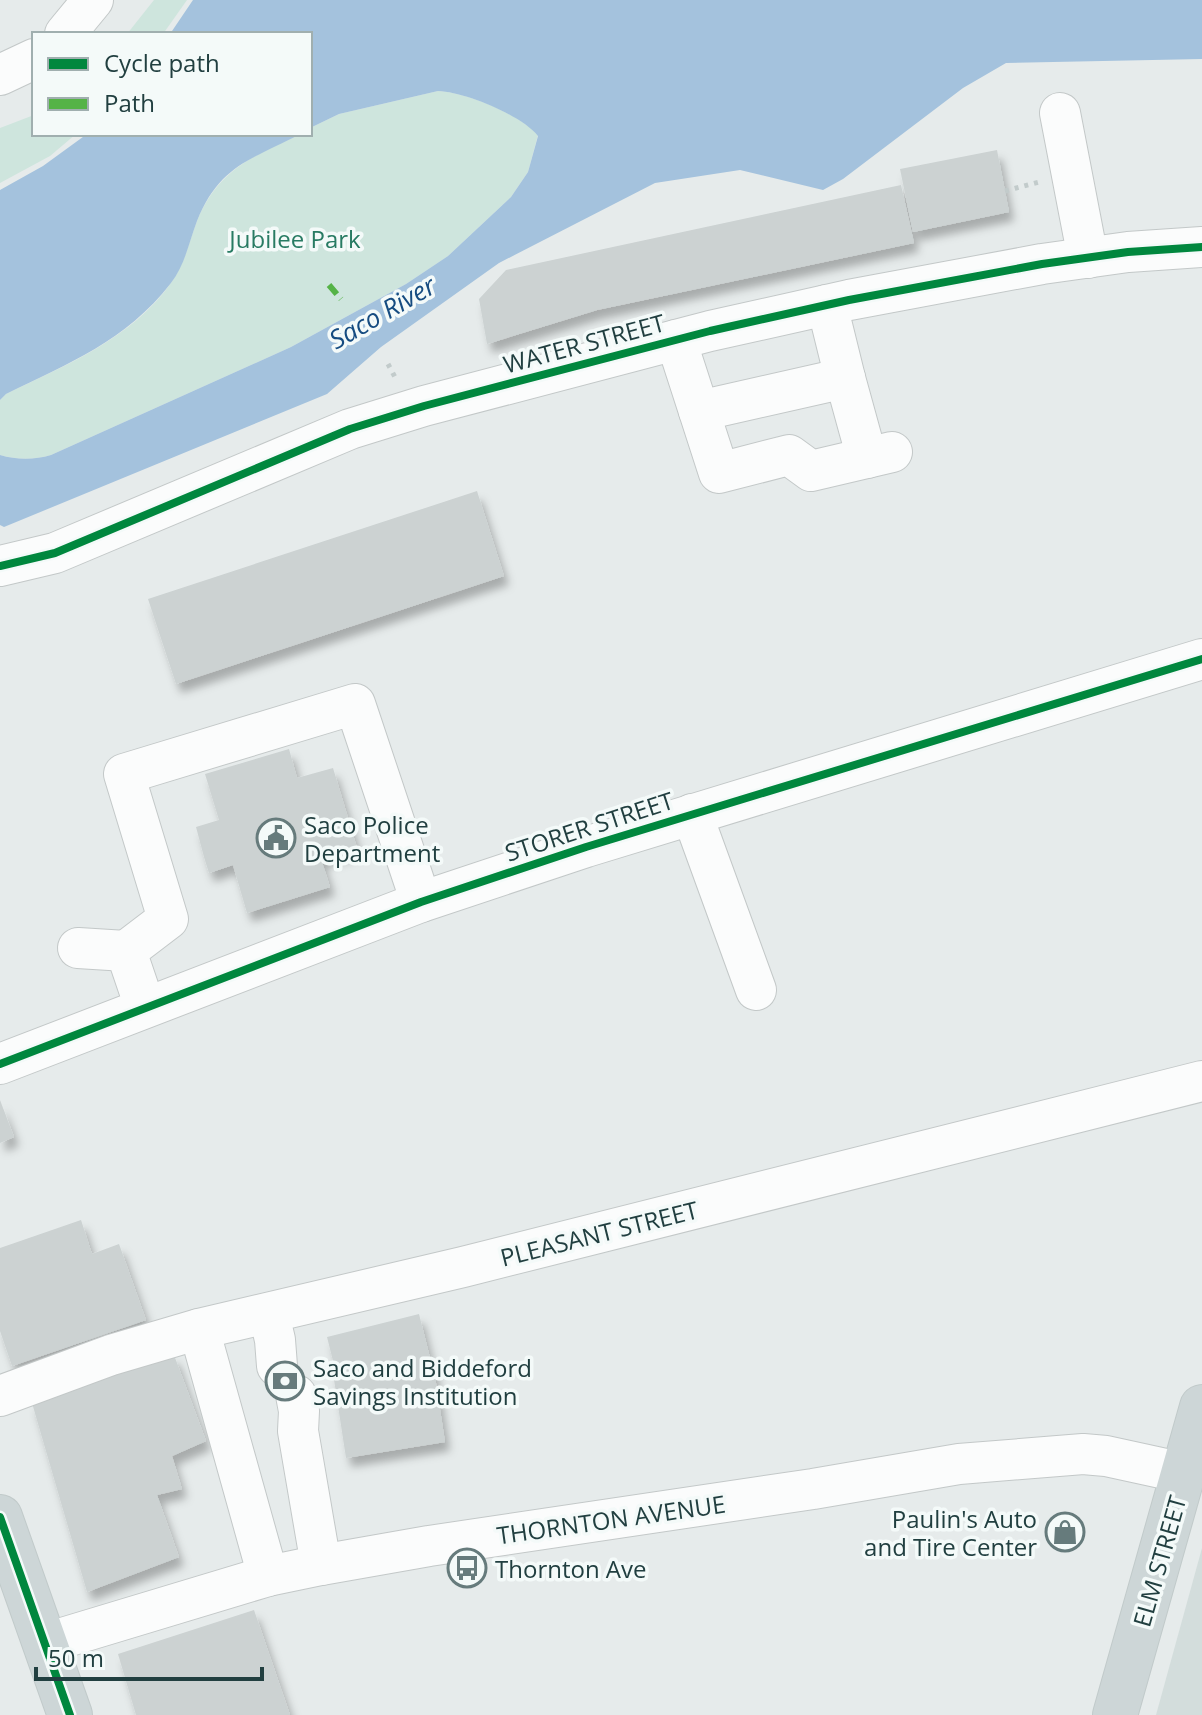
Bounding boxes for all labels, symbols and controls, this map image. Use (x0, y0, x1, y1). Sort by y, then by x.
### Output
legend (32, 32, 312, 136)
text: Cycle path (104, 46, 220, 79)
text: Path (104, 86, 155, 119)
park label: Jubilee Park (227, 222, 361, 255)
water label: Saco River (322, 266, 443, 357)
street label: WATER STREET (500, 306, 668, 380)
street label: STORER STREET (501, 783, 677, 869)
place label: Saco Police Department (304, 808, 440, 869)
public building icon: Saco Police Department (255, 817, 297, 859)
street label: PLEASANT STREET (497, 1193, 701, 1273)
place label: Saco and Biddeford Savings Institution (313, 1351, 532, 1412)
bank icon: Saco and Biddeford Savings Institution (264, 1360, 306, 1402)
street label: THORNTON AVENUE (495, 1487, 727, 1551)
street label: ELM STREET (1125, 1492, 1193, 1630)
place label: Paulin's Auto and Tire Center (864, 1502, 1037, 1563)
shop icon: Paulin's Auto and Tire Center (1044, 1511, 1086, 1553)
bus stop icon: Thornton Ave (446, 1547, 488, 1589)
place label: Thornton Ave (495, 1552, 647, 1585)
scale bar (36, 1631, 262, 1681)
text: 50 m (48, 1641, 104, 1674)

